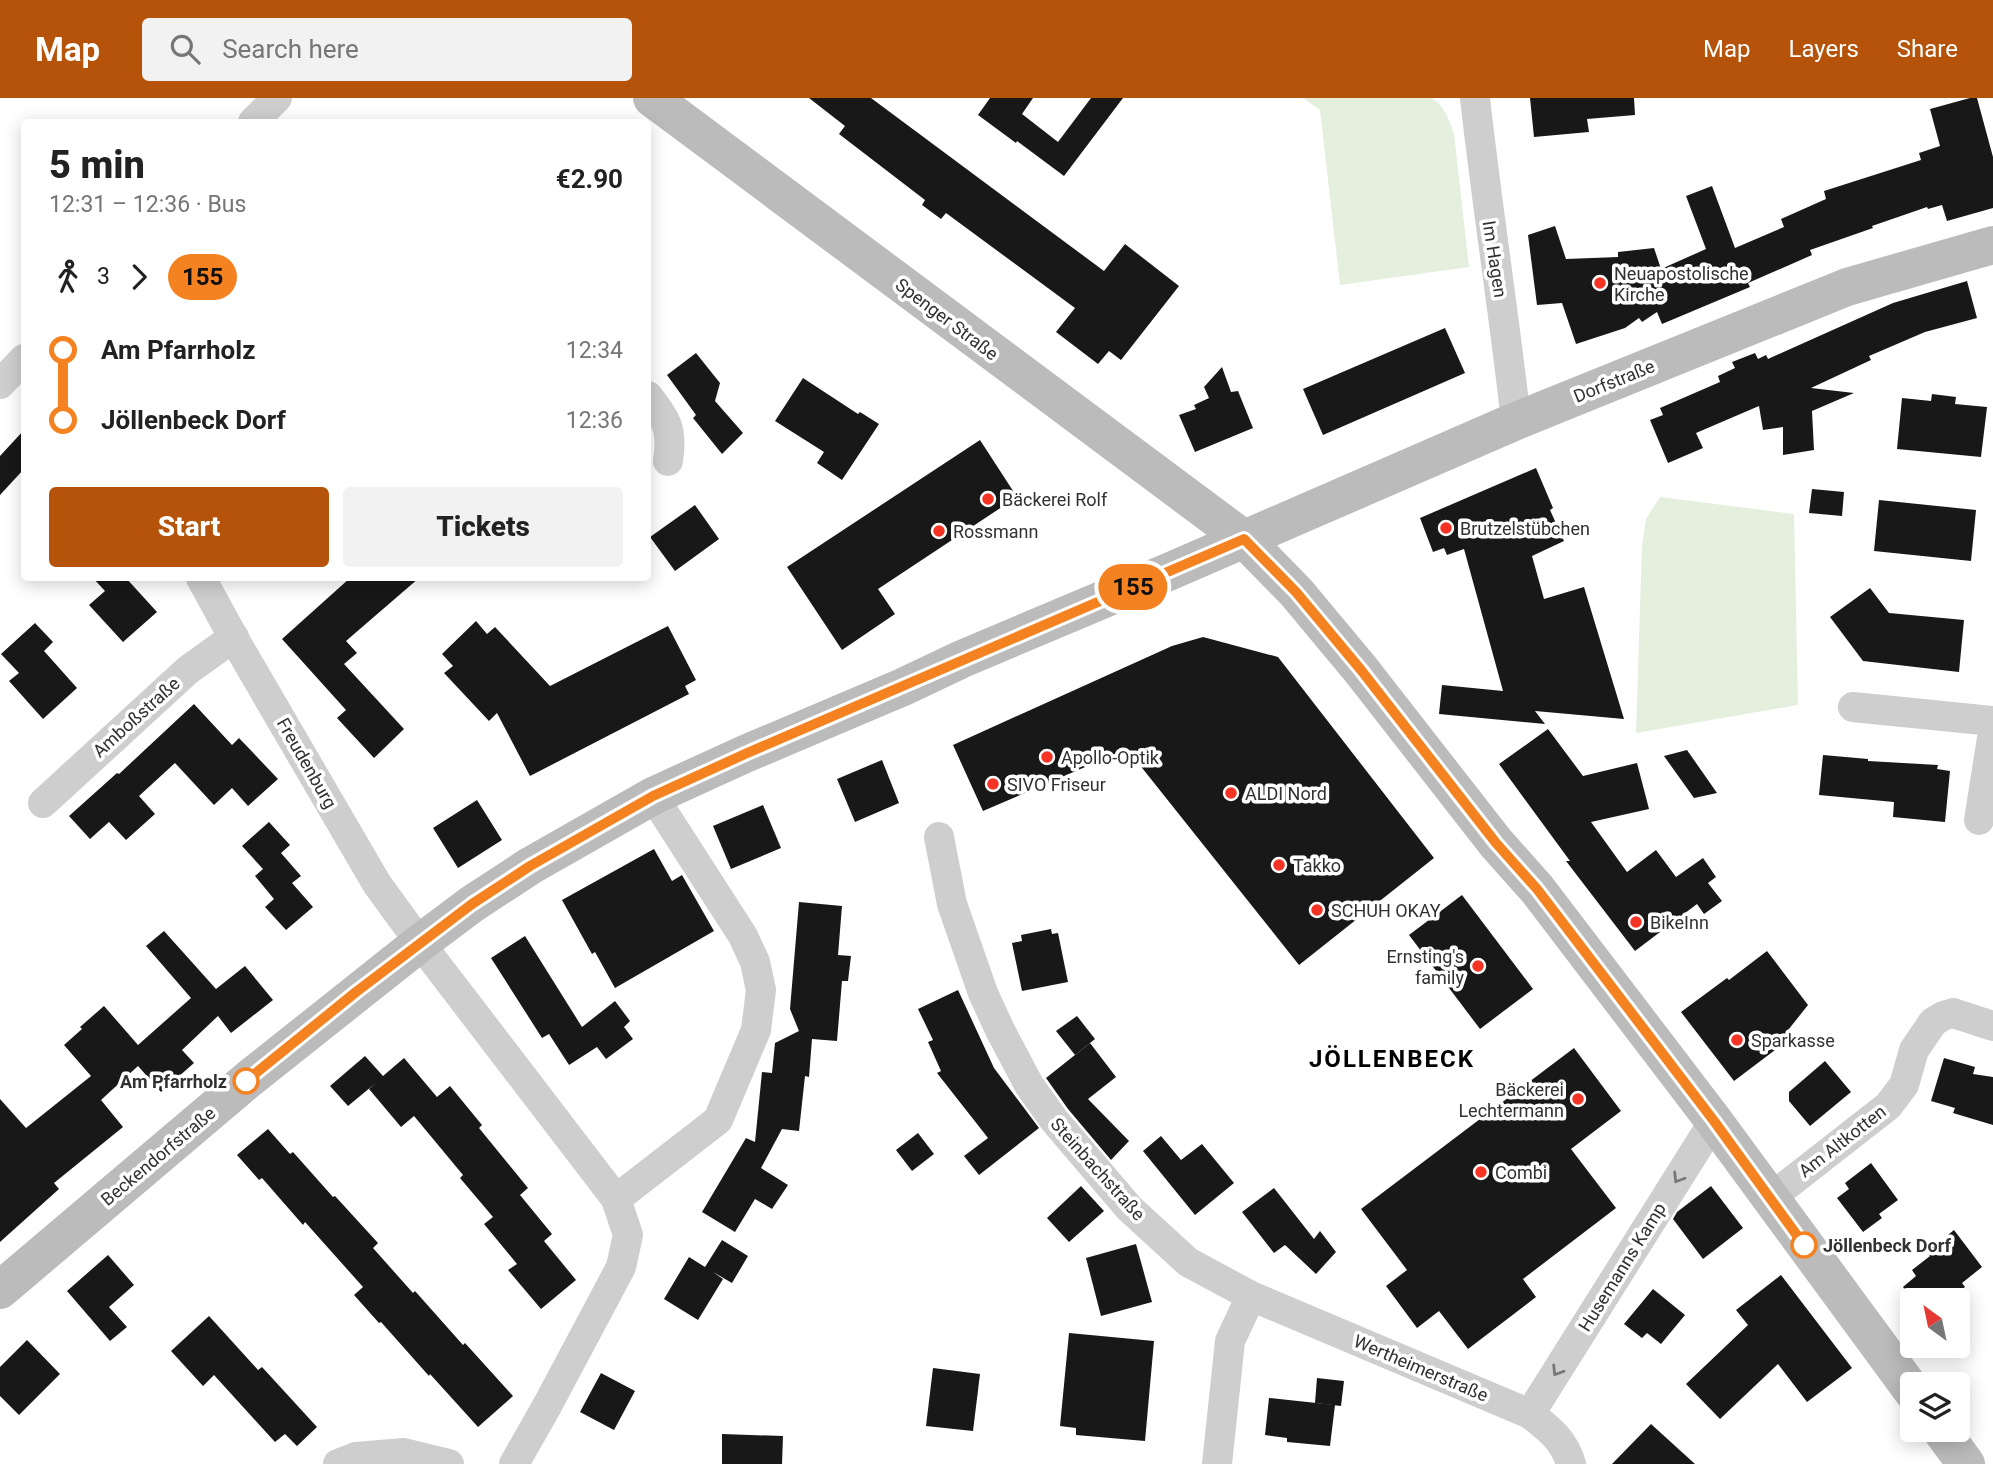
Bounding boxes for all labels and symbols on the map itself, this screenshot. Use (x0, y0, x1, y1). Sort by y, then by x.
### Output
street label: Im Hagen (1479, 219, 1511, 299)
place label: Neuapostolische Kirche (1614, 263, 1749, 305)
street label: Spenger Straße (892, 274, 1002, 364)
marker: Neuapostolische Kirche (1592, 275, 1608, 291)
street label: Dorfstraße (1570, 355, 1658, 407)
place label: Bäckerei Rolf (1002, 489, 1108, 510)
marker: Bäckerei Rolf (980, 491, 996, 507)
place label: Brutzelstübchen (1460, 518, 1590, 539)
marker: Brutzelstübchen (1438, 520, 1454, 536)
place label: Rossmann (953, 521, 1038, 542)
marker: Rossmann (931, 523, 947, 539)
line badge: 155 (1093, 564, 1173, 610)
street label: Amboßstraße (88, 673, 184, 761)
street label: Freudenburg (273, 714, 341, 812)
place label: Apollo-Optik (1061, 747, 1160, 768)
marker: Apollo-Optik (1039, 749, 1055, 765)
place label: SIVO Friseur (1007, 774, 1106, 795)
marker: SIVO Friseur (985, 776, 1001, 792)
place label: ALDI Nord (1245, 783, 1327, 804)
marker: ALDI Nord (1223, 785, 1239, 801)
place label: Takko (1293, 855, 1341, 876)
marker: Takko (1271, 857, 1287, 873)
place label: SCHUH OKAY (1331, 900, 1441, 921)
marker: SCHUH OKAY (1309, 902, 1325, 918)
place label: BikeInn (1650, 912, 1709, 933)
marker: BikeInn (1628, 914, 1644, 930)
place label: Ernsting's family (1386, 946, 1464, 988)
marker: Ernsting's family (1470, 958, 1486, 974)
place label: Sparkasse (1751, 1030, 1835, 1051)
marker: Sparkasse (1729, 1032, 1745, 1048)
district label: JÖLLENBECK (1309, 1045, 1475, 1073)
marker: Am Pfarrholz (233, 1068, 259, 1094)
place label: Am Pfarrholz (120, 1071, 227, 1092)
place label: Bäckerei Lechtermann (1458, 1079, 1564, 1121)
marker: Bäckerei Lechtermann (1570, 1091, 1586, 1107)
street label: Am Altkotten (1794, 1101, 1890, 1181)
street label: Beckendorfstraße (97, 1102, 219, 1210)
street label: Steinbachstraße (1046, 1113, 1150, 1225)
place label: Combi (1495, 1162, 1547, 1183)
marker: Combi (1473, 1164, 1489, 1180)
one-way arrow (1673, 1171, 1686, 1184)
street label: Husemanns Kamp (1574, 1199, 1670, 1335)
marker: Jöllenbeck Dorf (1791, 1232, 1817, 1258)
place label: Jöllenbeck Dorf (1823, 1235, 1951, 1256)
north arrow (1900, 1288, 1970, 1358)
street label: Wertheimerstraße (1351, 1330, 1491, 1406)
one-way arrow (1553, 1364, 1566, 1377)

